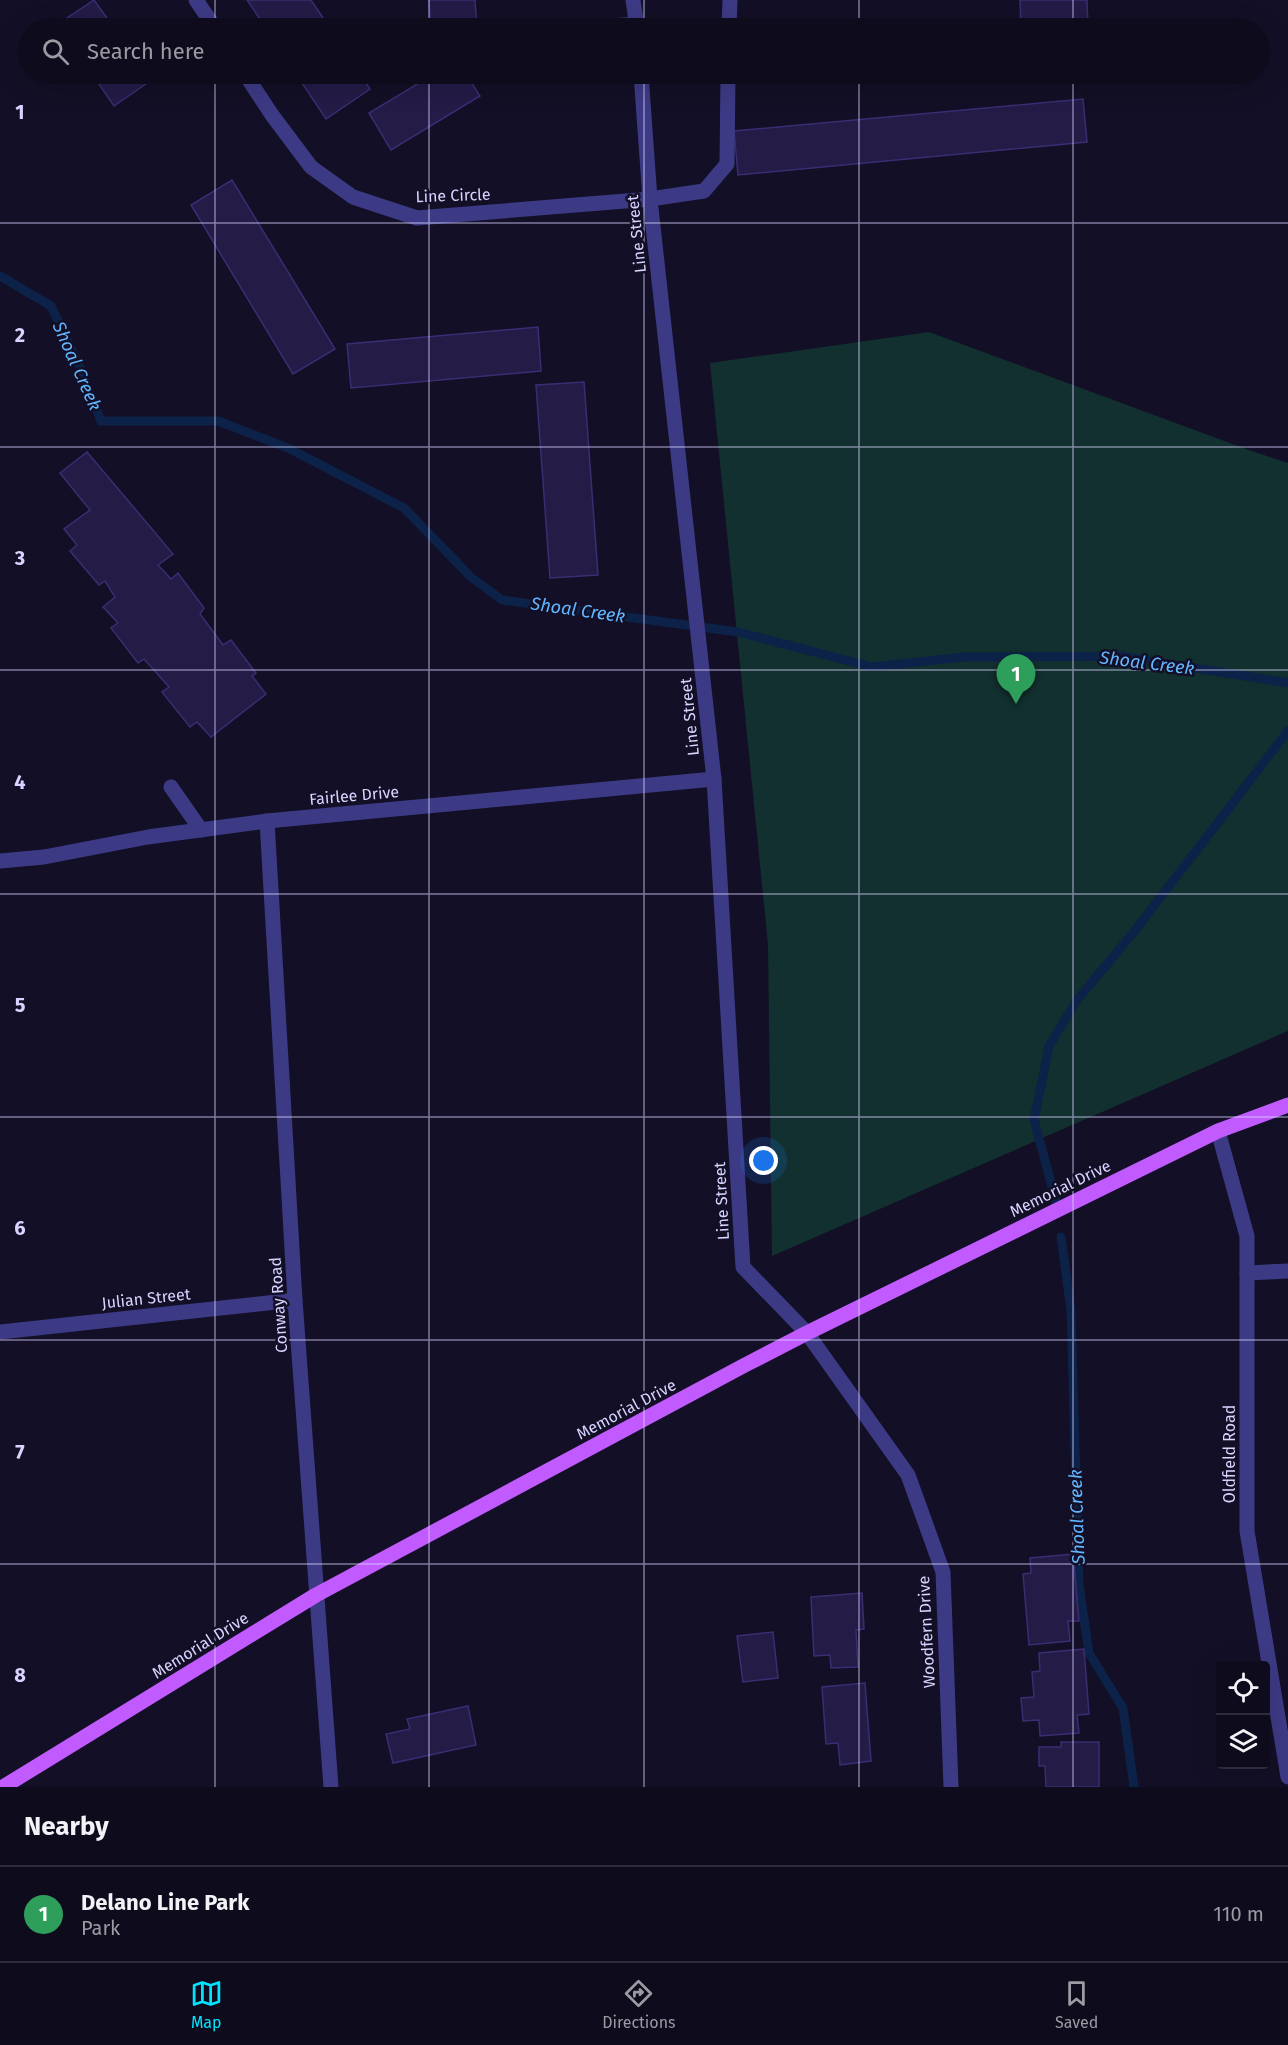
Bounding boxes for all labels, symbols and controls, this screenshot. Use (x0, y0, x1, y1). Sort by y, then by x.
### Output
search box (18, 18, 1270, 84)
icon: search (39, 35, 72, 68)
text: Search here (87, 38, 205, 65)
text: 1 (15, 100, 25, 124)
street label: Line Circle (415, 185, 491, 206)
street label: Line Street (623, 194, 650, 274)
water label: Shoal Creek (47, 317, 106, 414)
text: 2 (15, 323, 25, 347)
text: 3 (14, 546, 25, 570)
water label: Shoal Creek (528, 592, 627, 628)
water label: Shoal Creek (1098, 646, 1196, 680)
pin: 1 (996, 654, 1036, 704)
street label: Line Street (676, 677, 703, 757)
text: 4 (14, 770, 26, 794)
street label: Fairlee Drive (308, 782, 400, 809)
text: 5 (15, 993, 26, 1017)
your location (749, 1146, 778, 1175)
street label: Memorial Drive (1007, 1156, 1114, 1221)
street label: Line Street (710, 1161, 733, 1241)
text: 6 (14, 1216, 26, 1240)
street label: Conway Road (266, 1256, 291, 1354)
street label: Julian Street (101, 1284, 192, 1313)
street label: Memorial Drive (573, 1375, 679, 1444)
street label: Oldfield Road (1220, 1405, 1239, 1503)
text: 7 (15, 1440, 25, 1464)
water label: Shoal Creek (1064, 1469, 1090, 1566)
street label: Woodfern Drive (914, 1575, 939, 1689)
street label: Memorial Drive (149, 1608, 252, 1683)
map controls (1216, 1661, 1270, 1769)
button: locate (1216, 1661, 1270, 1715)
text: 8 (14, 1663, 26, 1687)
button: layers (1216, 1715, 1270, 1769)
text: Nearby (24, 1811, 109, 1842)
text: Delano Line Park (81, 1889, 249, 1916)
text: 1 (39, 1902, 48, 1926)
text: 110 m (1213, 1902, 1264, 1926)
text: Park (81, 1916, 120, 1940)
tab: Map (190, 1977, 223, 2032)
tab: Directions (602, 1977, 676, 2032)
tab: Saved (1055, 1977, 1098, 2032)

